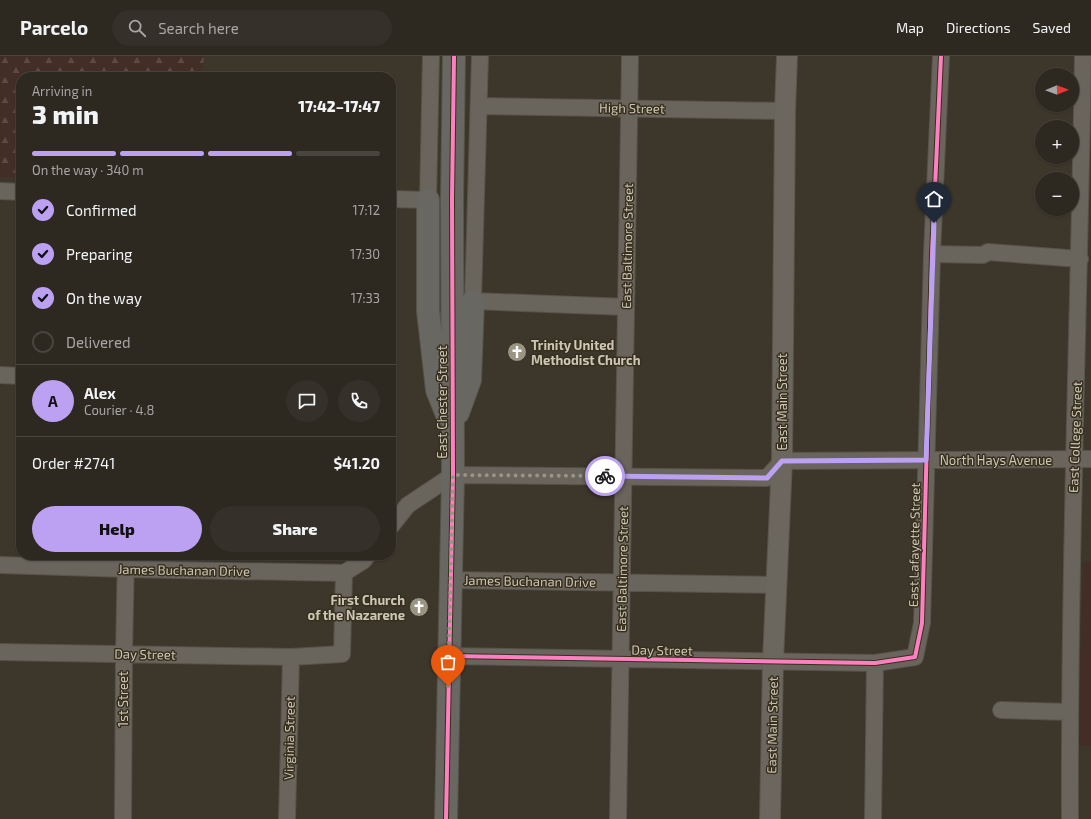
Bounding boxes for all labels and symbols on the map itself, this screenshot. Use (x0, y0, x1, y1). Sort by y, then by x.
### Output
north arrow (1035, 68, 1079, 112)
street label: High Street (599, 99, 665, 117)
pin (917, 182, 951, 223)
street label: East Baltimore Street (618, 183, 636, 309)
place label: Trinity United Methodist Church (531, 337, 641, 368)
church icon: Trinity United Methodist Church (506, 341, 528, 363)
street label: East Chester Street (434, 345, 450, 459)
street label: East Main Street (774, 353, 790, 451)
street label: East College Street (1065, 381, 1085, 493)
street label: North Hays Avenue (940, 452, 1052, 468)
courier (585, 456, 625, 496)
street label: East Lafayette Street (905, 483, 923, 607)
street label: East Baltimore Street (613, 506, 631, 632)
street label: James Buchanan Drive (118, 561, 250, 579)
street label: James Buchanan Drive (464, 572, 596, 590)
place label: First Church of the Nazarene (308, 592, 405, 623)
church icon: First Church of the Nazarene (408, 596, 430, 618)
street label: Day Street (631, 641, 693, 659)
street label: Day Street (114, 645, 176, 663)
pin (431, 645, 465, 686)
street label: 1st Street (115, 671, 131, 727)
street label: East Main Street (763, 676, 781, 774)
street label: Virginia Street (280, 696, 298, 780)

